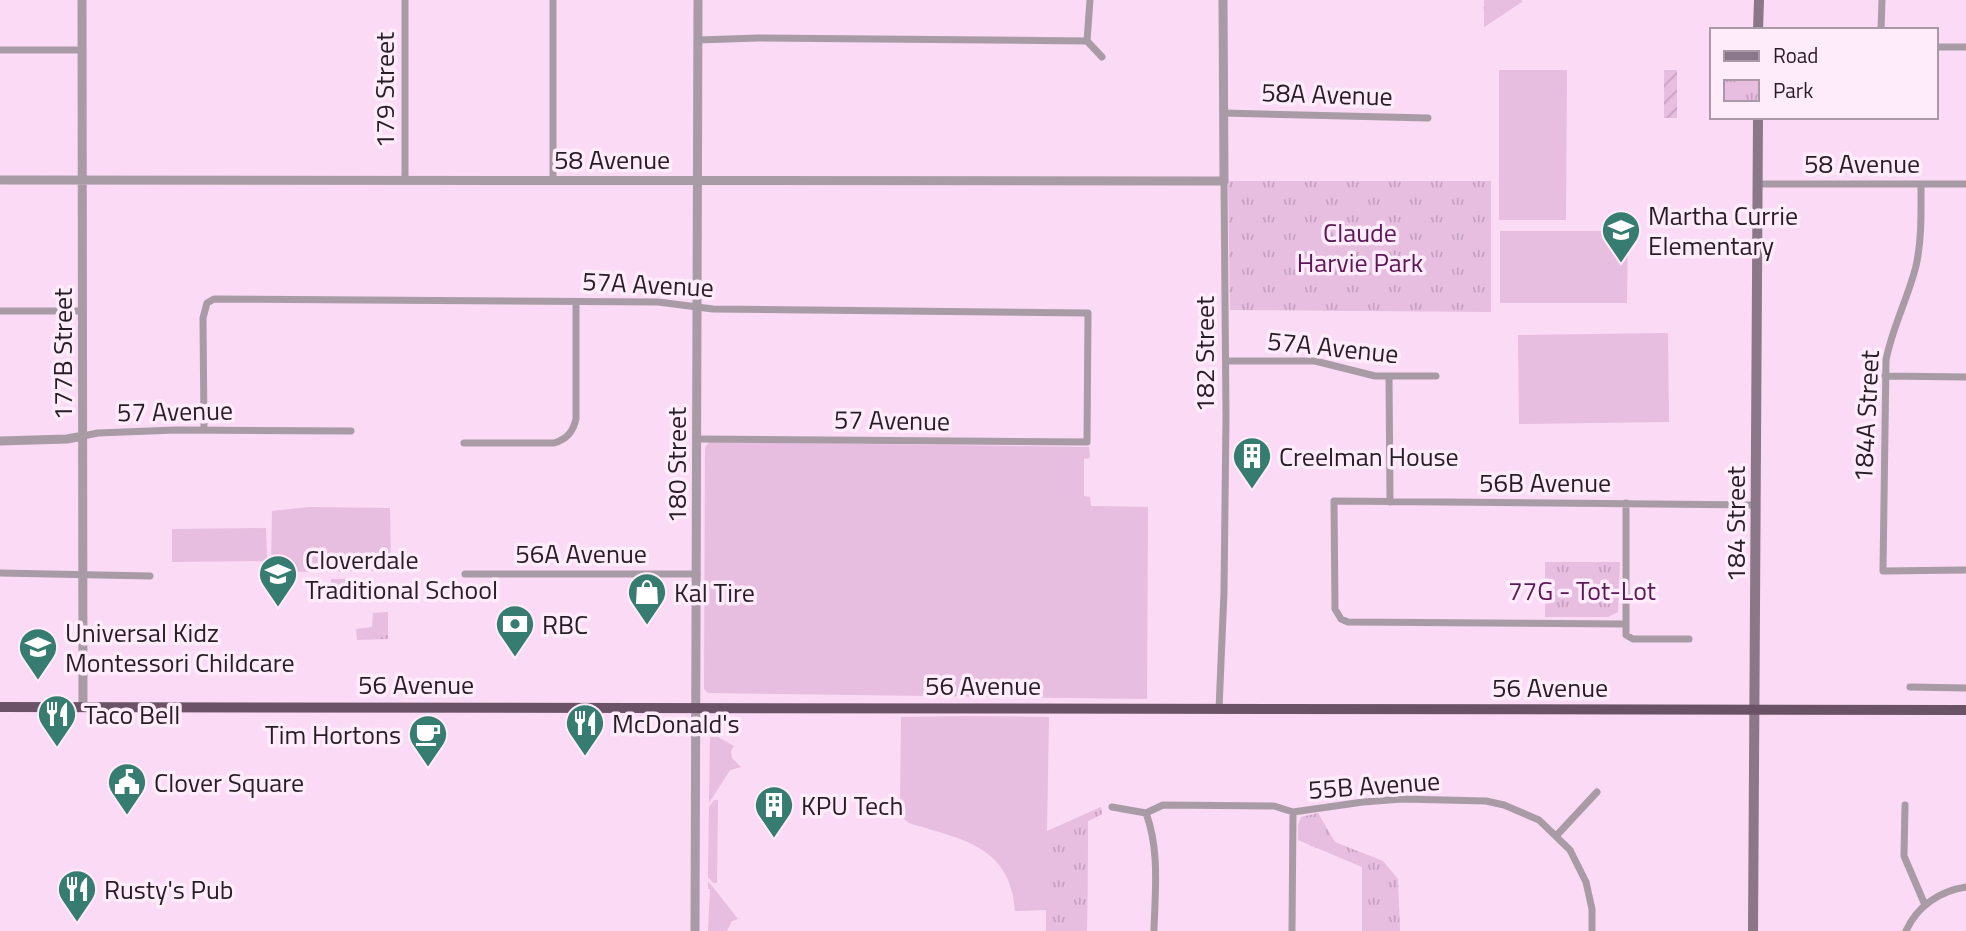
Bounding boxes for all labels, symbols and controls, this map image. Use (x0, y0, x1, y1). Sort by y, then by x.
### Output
legend (1710, 28, 1938, 119)
street label: 179 Street (365, 32, 404, 148)
text: Road (1773, 39, 1818, 71)
street label: 58A Avenue (1261, 72, 1393, 116)
text: Park (1773, 74, 1813, 106)
street label: 58 Avenue (554, 140, 670, 179)
street label: 58 Avenue (1804, 144, 1920, 183)
place label: Martha Currie Elementary (1648, 196, 1798, 265)
school or university icon: Martha Currie Elementary (1600, 209, 1642, 264)
park label: Claude Harvie Park (1297, 213, 1423, 282)
street label: 57A Avenue (581, 261, 715, 307)
street label: 177B Street (43, 288, 82, 420)
street label: 182 Street (1185, 296, 1224, 412)
street label: 57A Avenue (1265, 321, 1401, 373)
street label: 184A Street (1843, 349, 1889, 483)
street label: 57 Avenue (117, 390, 233, 432)
street label: 57 Avenue (834, 399, 950, 441)
street label: 180 Street (657, 407, 696, 523)
building icon: Creelman House (1231, 435, 1273, 490)
place label: Creelman House (1279, 437, 1459, 476)
street label: 56B Avenue (1479, 463, 1611, 502)
street label: 184 Street (1716, 466, 1755, 582)
street label: 56A Avenue (515, 534, 647, 573)
place label: Cloverdale Traditional School (305, 540, 498, 609)
school or university icon: Cloverdale Traditional School (257, 553, 299, 608)
shop icon: Kal Tire (626, 571, 668, 626)
park label: 77G - Tot-Lot (1508, 571, 1656, 610)
place label: Kal Tire (674, 573, 755, 612)
bank icon: RBC (494, 603, 536, 658)
place label: RBC (542, 605, 588, 644)
place label: Universal Kidz Montessori Childcare (65, 613, 295, 682)
school or university icon: Universal Kidz Montessori Childcare (17, 626, 59, 681)
street label: 56 Avenue (358, 665, 474, 704)
street label: 56 Avenue (925, 666, 1041, 705)
street label: 56 Avenue (1492, 668, 1608, 707)
restaurant icon: Taco Bell (36, 693, 78, 748)
place label: Taco Bell (84, 695, 180, 734)
restaurant icon: McDonald's (564, 702, 606, 757)
place label: McDonald's (612, 704, 740, 743)
cafe icon: Tim Hortons (407, 713, 449, 768)
place label: Tim Hortons (265, 715, 401, 754)
public building icon: Clover Square (106, 761, 148, 816)
street label: 55B Avenue (1307, 761, 1441, 809)
place label: Clover Square (154, 763, 304, 802)
building icon: KPU Tech (753, 784, 795, 839)
place label: KPU Tech (801, 786, 903, 825)
restaurant icon: Rusty's Pub (56, 868, 98, 923)
place label: Rusty's Pub (104, 870, 234, 909)

